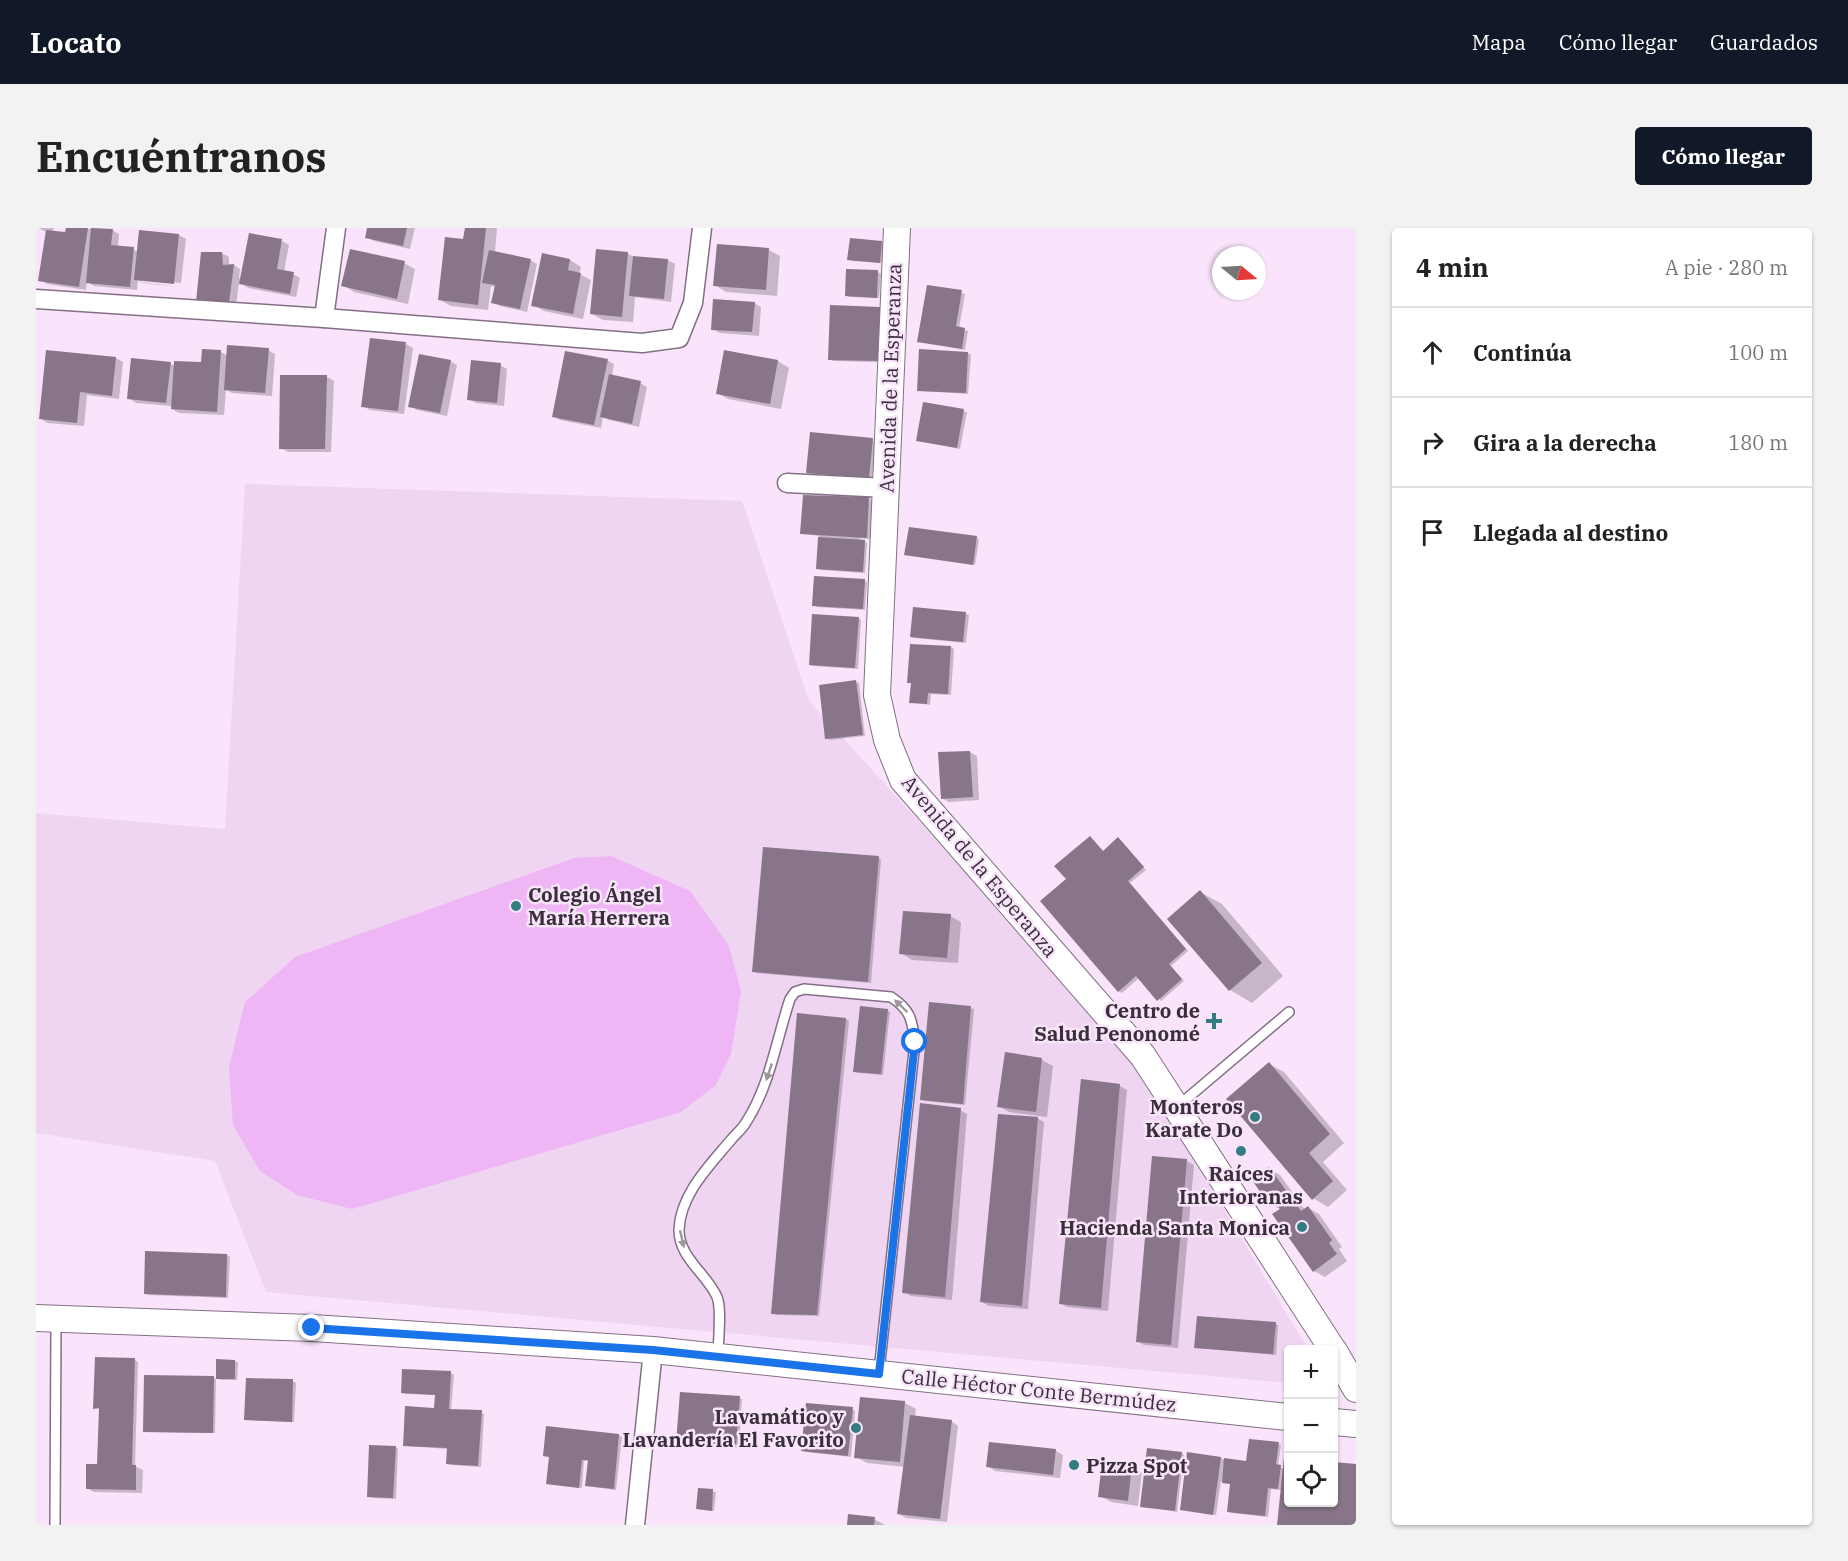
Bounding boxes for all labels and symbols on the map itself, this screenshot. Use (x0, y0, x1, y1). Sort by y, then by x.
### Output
north arrow (1212, 246, 1266, 300)
street label: Avenida de la Esperanza (872, 263, 908, 493)
street label: Avenida de la Esperanza (896, 769, 1064, 963)
place label: Colegio Ángel María Herrera (528, 881, 670, 931)
marker: Colegio Ángel María Herrera (509, 899, 523, 913)
place label: Centro de Salud Penonomé (1034, 997, 1200, 1047)
one-way arrow (894, 999, 909, 1013)
marker: Centro de Salud Penonomé (1205, 1012, 1223, 1030)
route start (901, 1028, 927, 1054)
one-way arrow (764, 1063, 774, 1081)
place label: Monteros Karate Do (1145, 1093, 1243, 1143)
marker: Monteros Karate Do (1248, 1110, 1262, 1124)
marker: Raíces Interioranas (1234, 1144, 1248, 1158)
place label: Raíces Interioranas (1179, 1160, 1303, 1210)
place label: Hacienda Santa Monica (1059, 1214, 1290, 1241)
marker: Hacienda Santa Monica (1295, 1220, 1309, 1234)
one-way arrow (677, 1230, 687, 1248)
route end (298, 1314, 324, 1340)
street label: Calle Héctor Conte Bermúdez (900, 1362, 1178, 1418)
place label: Lavamático y Lavandería El Favorito (623, 1403, 845, 1453)
marker: Lavamático y Lavandería El Favorito (849, 1421, 863, 1435)
place label: Pizza Spot (1086, 1452, 1188, 1479)
marker: Pizza Spot (1067, 1458, 1081, 1472)

